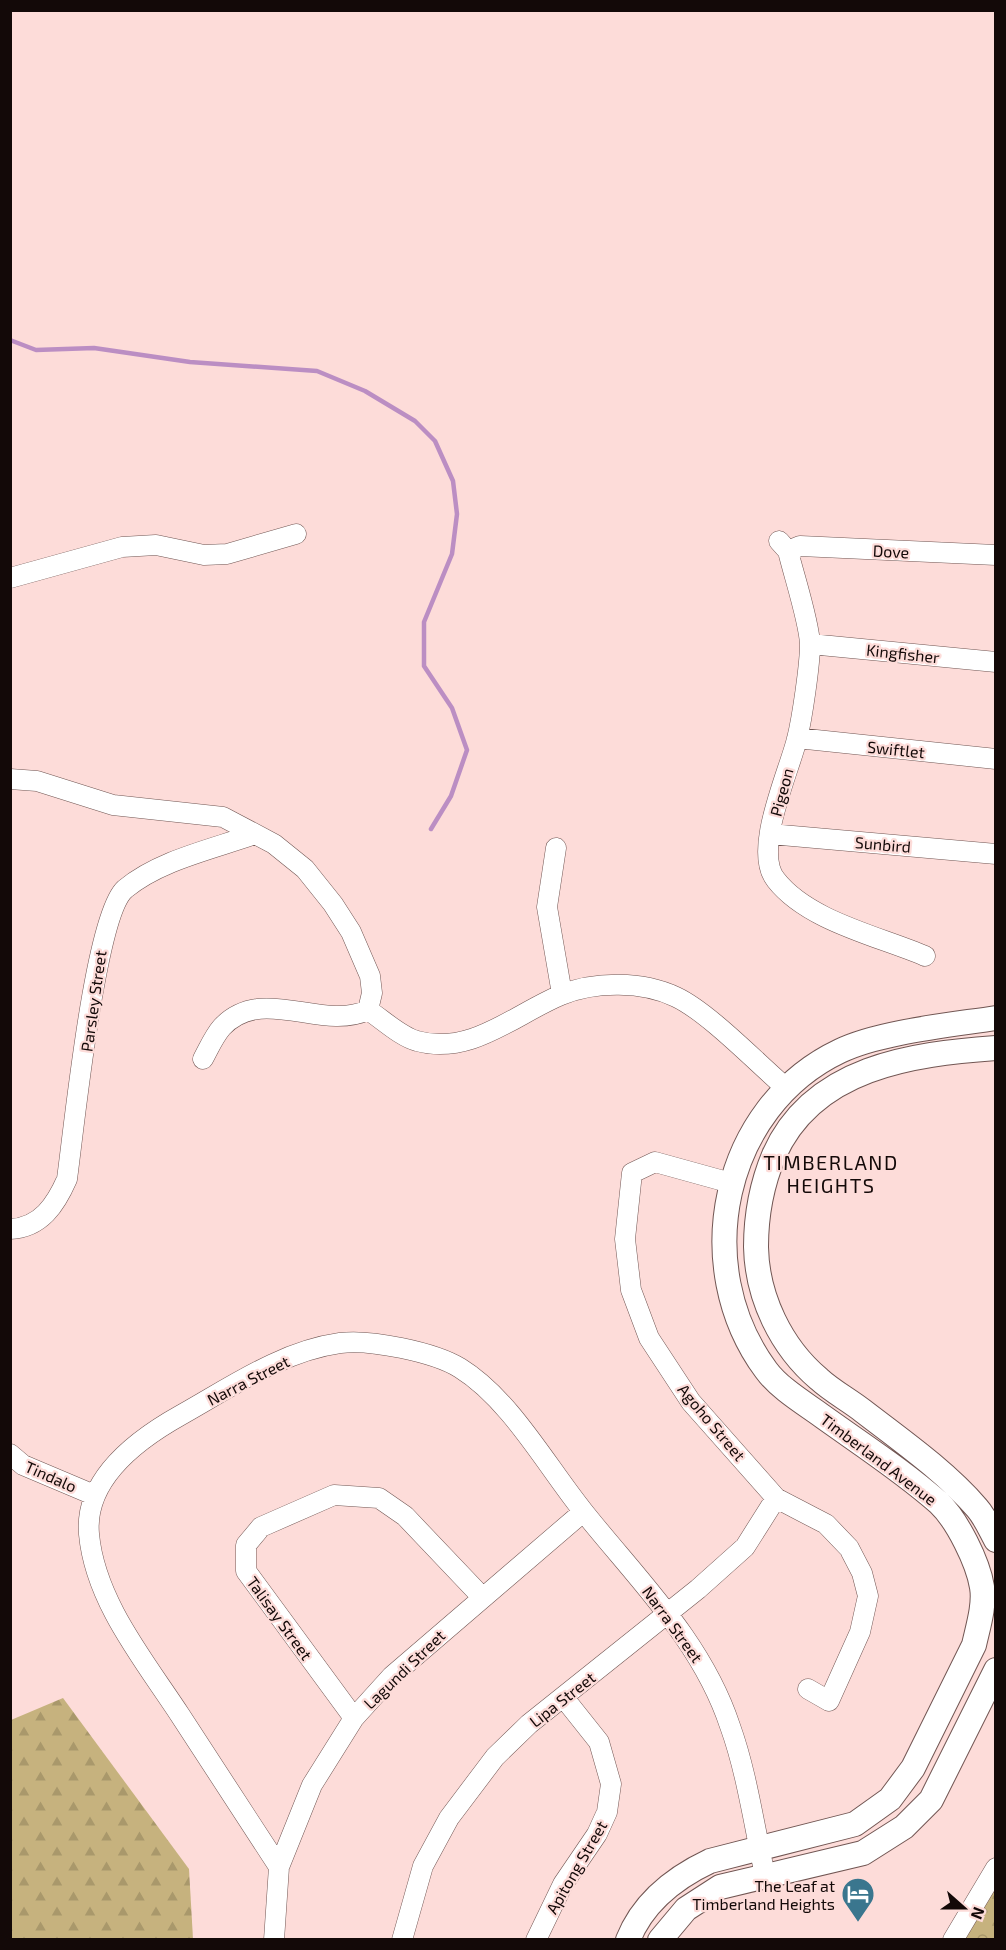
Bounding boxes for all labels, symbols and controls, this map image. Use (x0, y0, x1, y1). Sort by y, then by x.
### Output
street label: Dove (872, 541, 910, 561)
street label: Kingfisher (865, 640, 941, 666)
street label: Swiftlet (866, 737, 926, 761)
street label: Pigeon (765, 766, 797, 818)
street label: Sunbird (854, 832, 912, 856)
street label: Parsley Street (76, 949, 110, 1053)
district label: TIMBERLAND HEIGHTS (763, 1150, 899, 1197)
street label: Narra Street (204, 1351, 292, 1409)
street label: Agoho Street (674, 1380, 750, 1464)
street label: Timberland Avenue (817, 1409, 941, 1509)
street label: Tindalo (22, 1456, 80, 1496)
street label: Talisay Street (243, 1573, 317, 1663)
street label: Narra Street (639, 1582, 707, 1666)
street label: Lagundi Street (359, 1626, 449, 1712)
street label: Lipa Street (525, 1667, 599, 1731)
street label: Apitong Street (542, 1817, 610, 1917)
place label: The Leaf at Timberland Heights (692, 1876, 835, 1913)
hotel icon: The Leaf at Timberland Heights (840, 1876, 876, 1923)
north arrow (934, 1878, 994, 1938)
text: N (968, 1905, 989, 1922)

